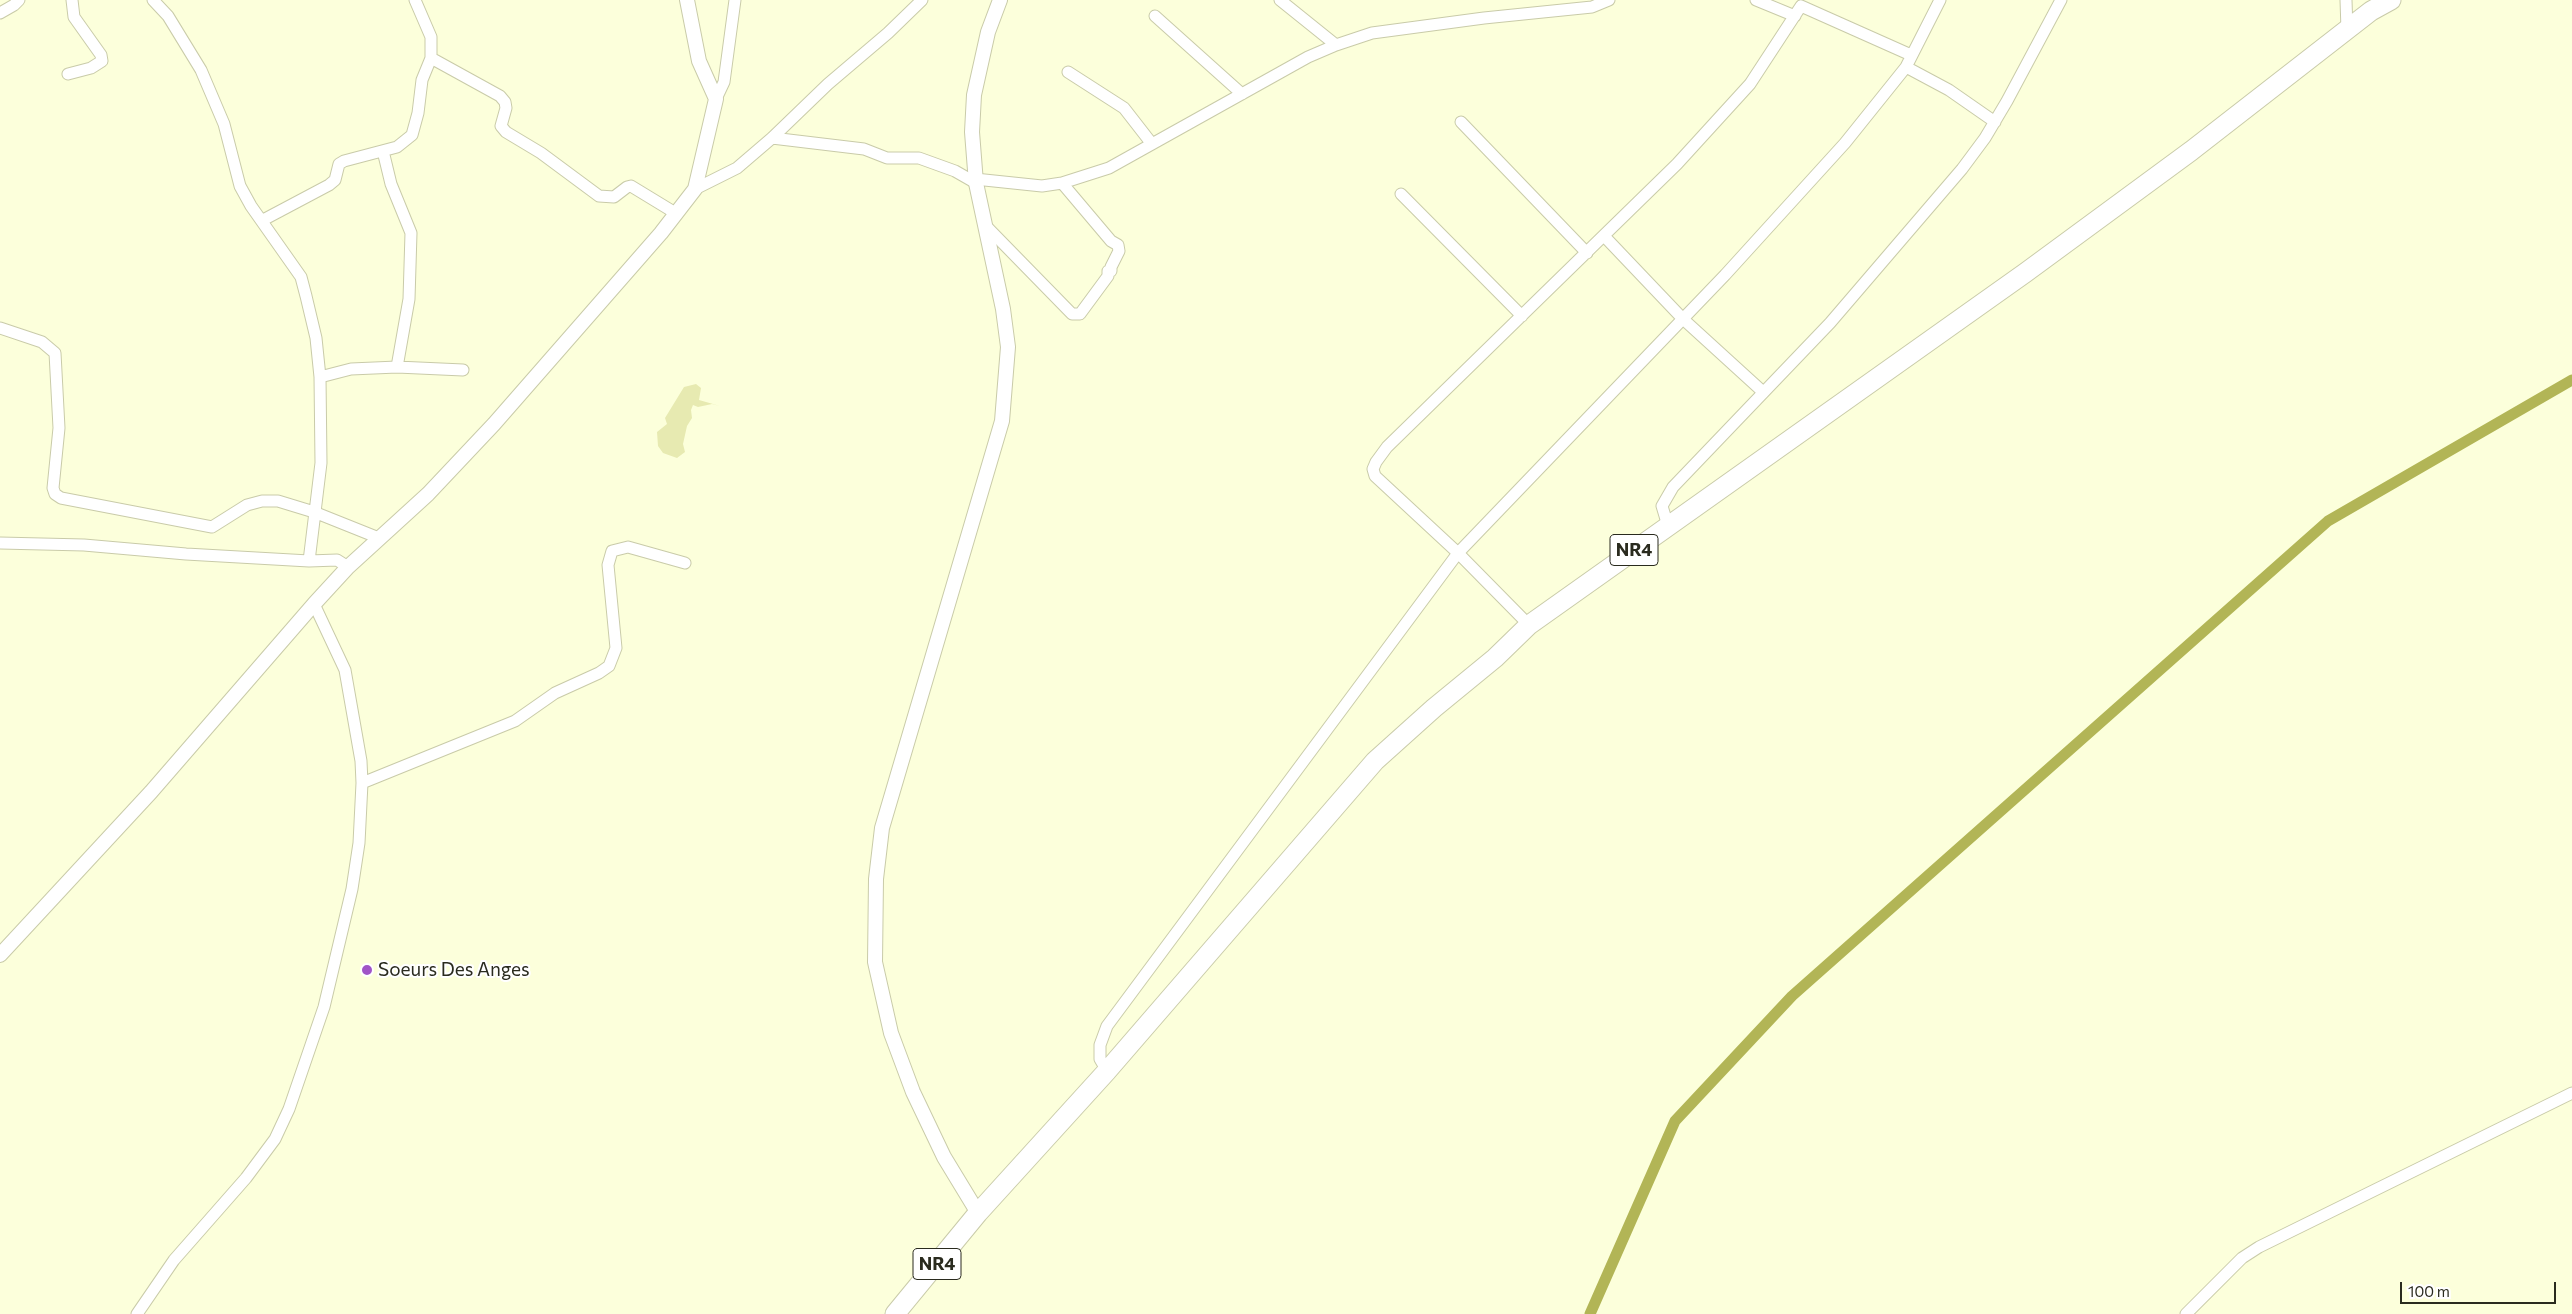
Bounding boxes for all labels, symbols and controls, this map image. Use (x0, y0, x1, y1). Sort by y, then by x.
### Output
road number: NR4 (1610, 534, 1658, 566)
place label: Soeurs Des Anges (378, 959, 530, 981)
marker: Soeurs Des Anges (360, 963, 374, 977)
road number: NR4 (913, 1248, 961, 1280)
scale bar (2402, 1272, 2558, 1304)
text: 100 m (2408, 1282, 2450, 1300)

